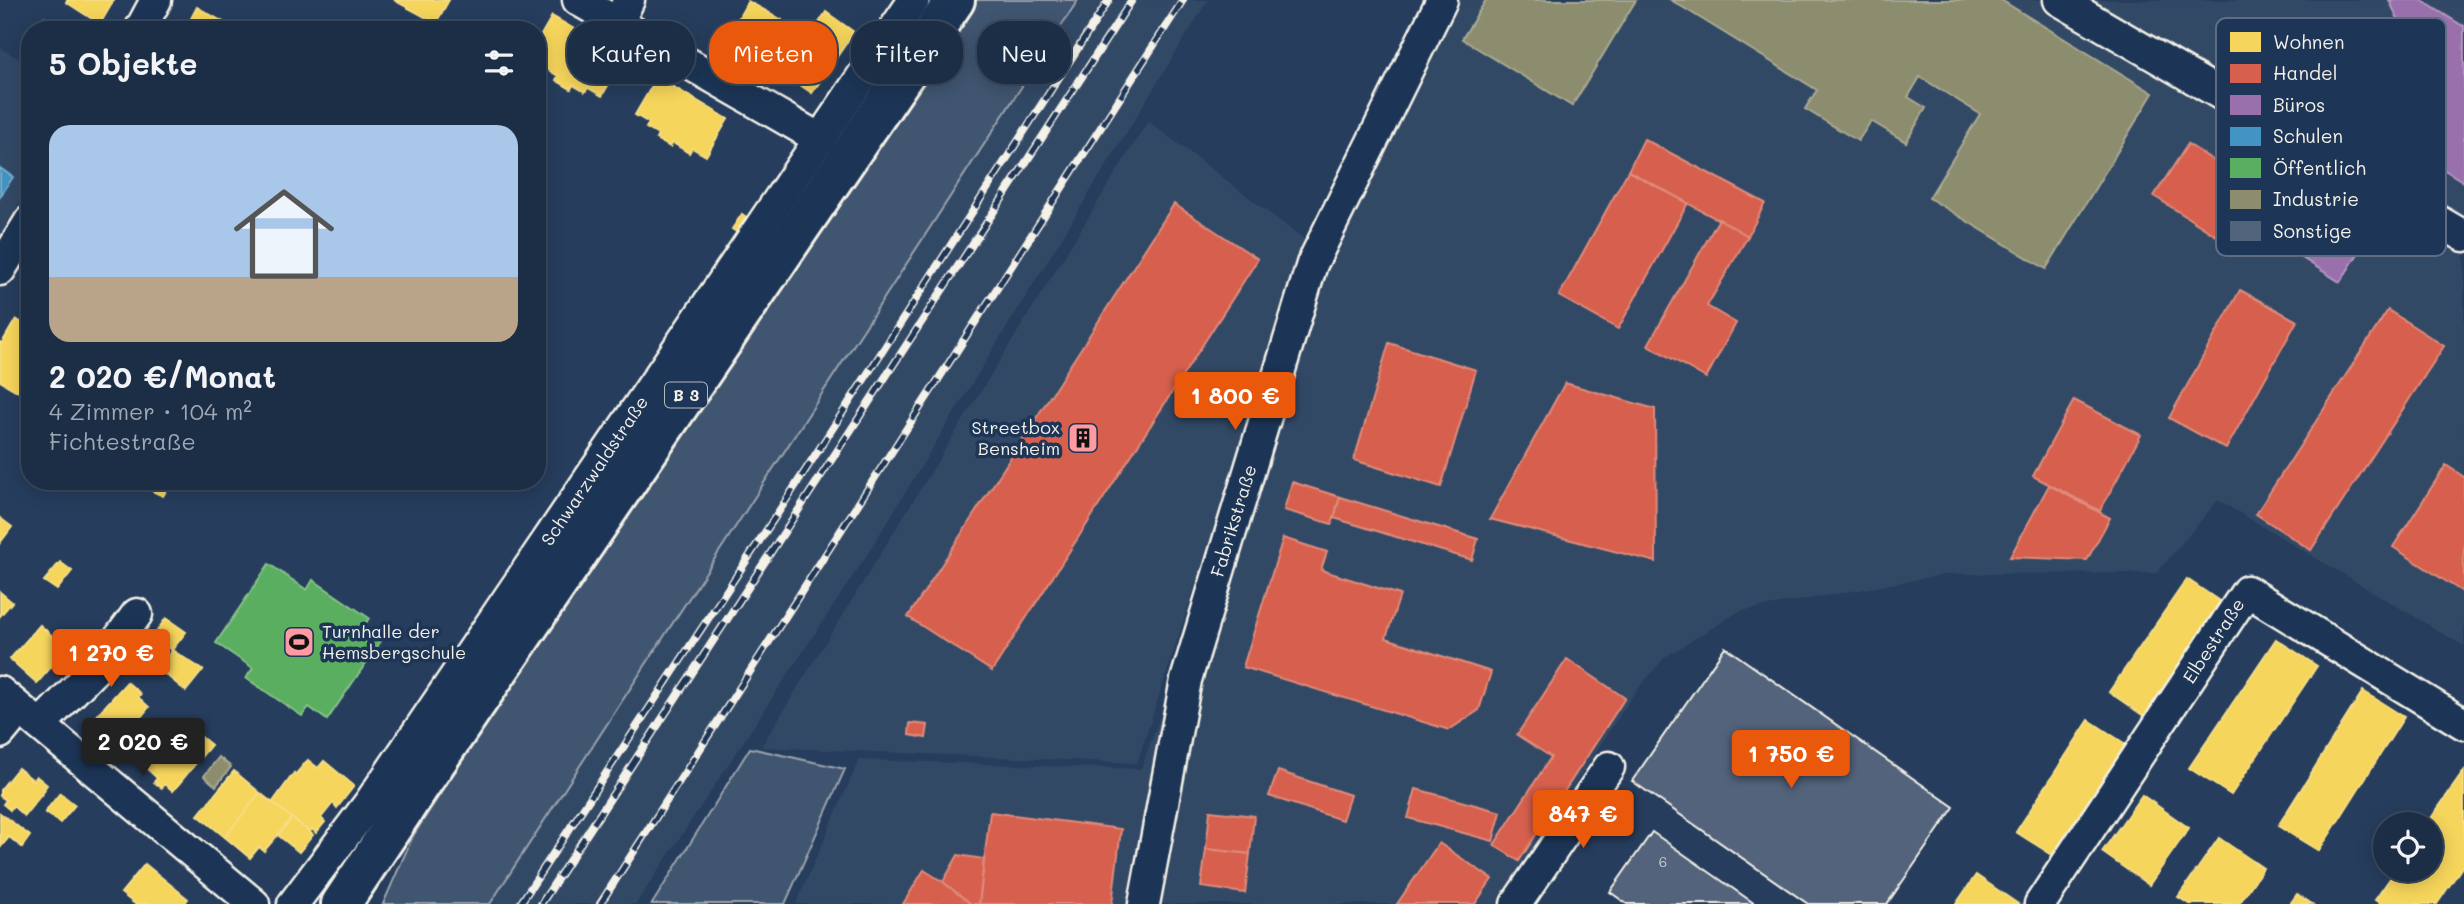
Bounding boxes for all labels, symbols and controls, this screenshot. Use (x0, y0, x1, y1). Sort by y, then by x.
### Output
legend (2216, 18, 2446, 256)
chip: Kaufen (567, 21, 695, 84)
chip: Mieten (709, 21, 837, 84)
chip: Filter (851, 21, 963, 84)
chip: Neu (977, 21, 1071, 84)
text: Wohnen (2273, 29, 2344, 54)
text: 5 Objekte (49, 43, 197, 83)
icon: filters (480, 44, 518, 82)
text: Handel (2273, 60, 2338, 85)
text: Büros (2273, 92, 2325, 117)
text: Schulen (2273, 123, 2343, 148)
text: Öffentlich (2273, 155, 2366, 180)
icon: home (221, 171, 347, 297)
text: Industrie (2273, 186, 2359, 211)
text: Sonstige (2273, 218, 2352, 243)
text: 2 020 €/Monat (49, 356, 276, 396)
pin: 1 800 € (1170, 372, 1300, 432)
text: 1 800 € (1190, 380, 1280, 410)
road number: B 3 (665, 382, 707, 408)
street label: Schwarzwaldstraße (535, 391, 653, 550)
text: 4 Zimmer · 104 m² (49, 396, 252, 426)
place label: Streetbox Bensheim (971, 415, 1060, 460)
building icon: Streetbox Bensheim (1066, 421, 1100, 455)
text: Fichtestraße (49, 426, 196, 456)
street label: Fabrikstraße (1205, 462, 1262, 580)
street label: Elbestraße (2177, 593, 2250, 688)
place label: Turnhalle der Hemsbergschule (322, 619, 466, 664)
sports icon: Turnhalle der Hemsbergschule (282, 625, 316, 659)
pin: 1 270 € (46, 630, 176, 689)
text: 1 270 € (68, 637, 154, 667)
pin: 2 020 € (78, 718, 208, 778)
text: 2 020 € (98, 726, 188, 756)
pin: 1 750 € (1726, 730, 1856, 790)
text: 1 750 € (1748, 738, 1834, 768)
pin: 847 € (1534, 790, 1632, 850)
text: 847 € (1549, 798, 1617, 828)
map controls (2373, 812, 2443, 882)
button: locate (2373, 812, 2443, 882)
house number: 6 (1659, 852, 1667, 871)

